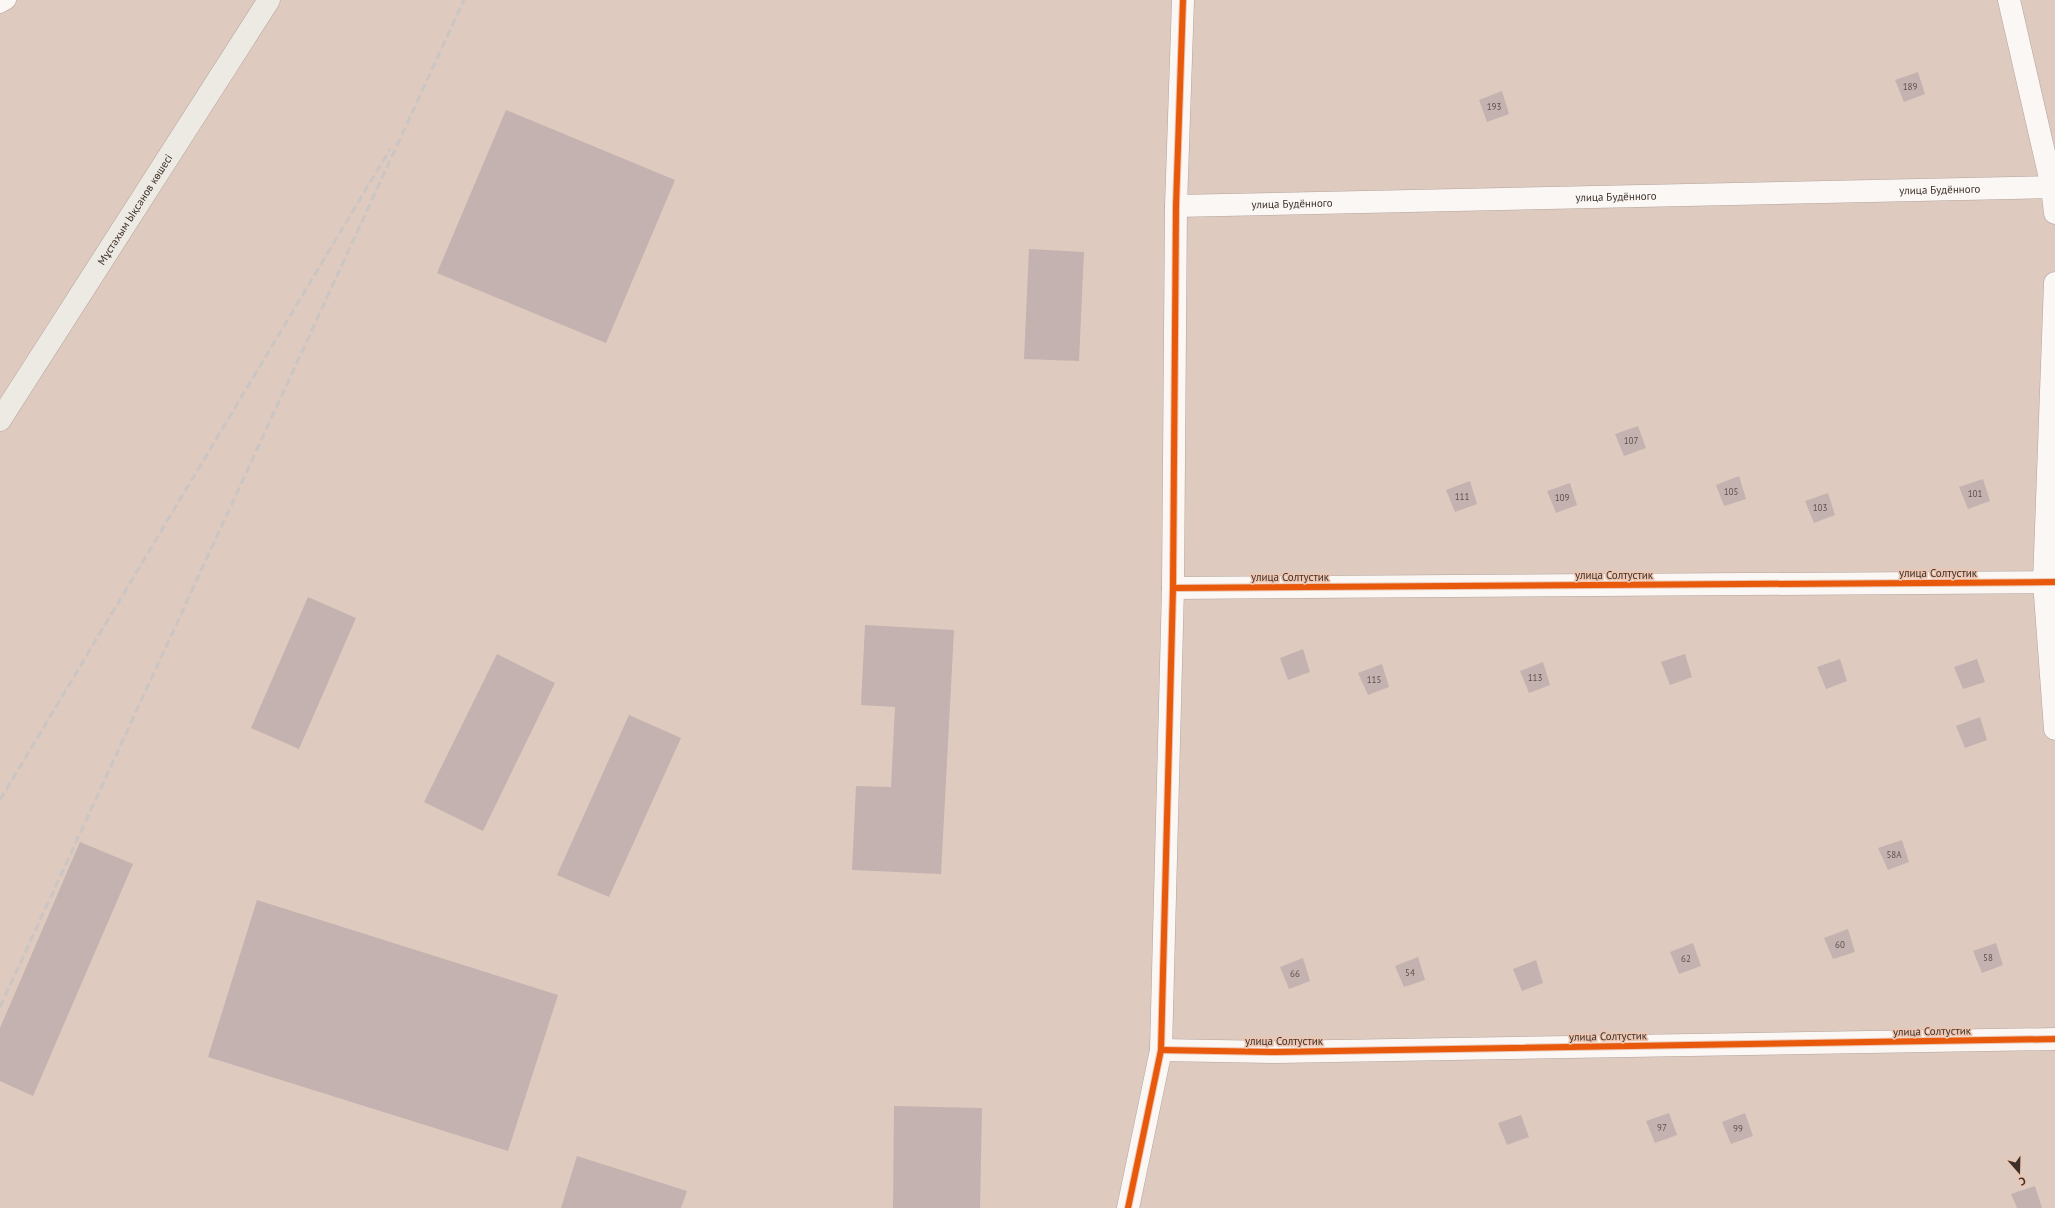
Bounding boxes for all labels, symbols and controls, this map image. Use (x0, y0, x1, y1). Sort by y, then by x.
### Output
house number: 189 (1903, 81, 1917, 92)
house number: 193 (1487, 101, 1501, 112)
street label: Мұстахым Ықсанов көшесі (94, 151, 176, 268)
street label: улица Будённого (1899, 182, 1981, 197)
street label: улица Будённого (1575, 189, 1657, 204)
street label: улица Будённого (1251, 196, 1333, 211)
house number: 107 (1624, 435, 1638, 446)
house number: 105 (1724, 486, 1738, 497)
house number: 101 (1968, 488, 1982, 499)
house number: 111 (1455, 491, 1469, 502)
house number: 109 (1555, 492, 1569, 503)
house number: 103 (1813, 502, 1827, 513)
street label: улица Солтустик (1899, 566, 1978, 580)
street label: улица Солтустик (1575, 568, 1654, 582)
street label: улица Солтустик (1251, 570, 1330, 584)
house number: 113 (1528, 672, 1542, 683)
house number: 115 (1367, 674, 1381, 685)
house number: 58А (1886, 849, 1902, 860)
house number: 60 (1835, 939, 1845, 950)
house number: 58 (1983, 952, 1993, 963)
house number: 62 (1681, 953, 1691, 964)
house number: 54 (1405, 967, 1415, 978)
house number: 66 (1290, 968, 1300, 979)
street label: улица Солтустик (1893, 1023, 1972, 1039)
street label: улица Солтустик (1569, 1028, 1648, 1044)
street label: улица Солтустик (1245, 1034, 1324, 1048)
house number: 97 (1657, 1122, 1667, 1133)
house number: 99 (1733, 1123, 1743, 1134)
north arrow (1999, 1152, 2039, 1192)
text: С (2017, 1174, 2028, 1189)

